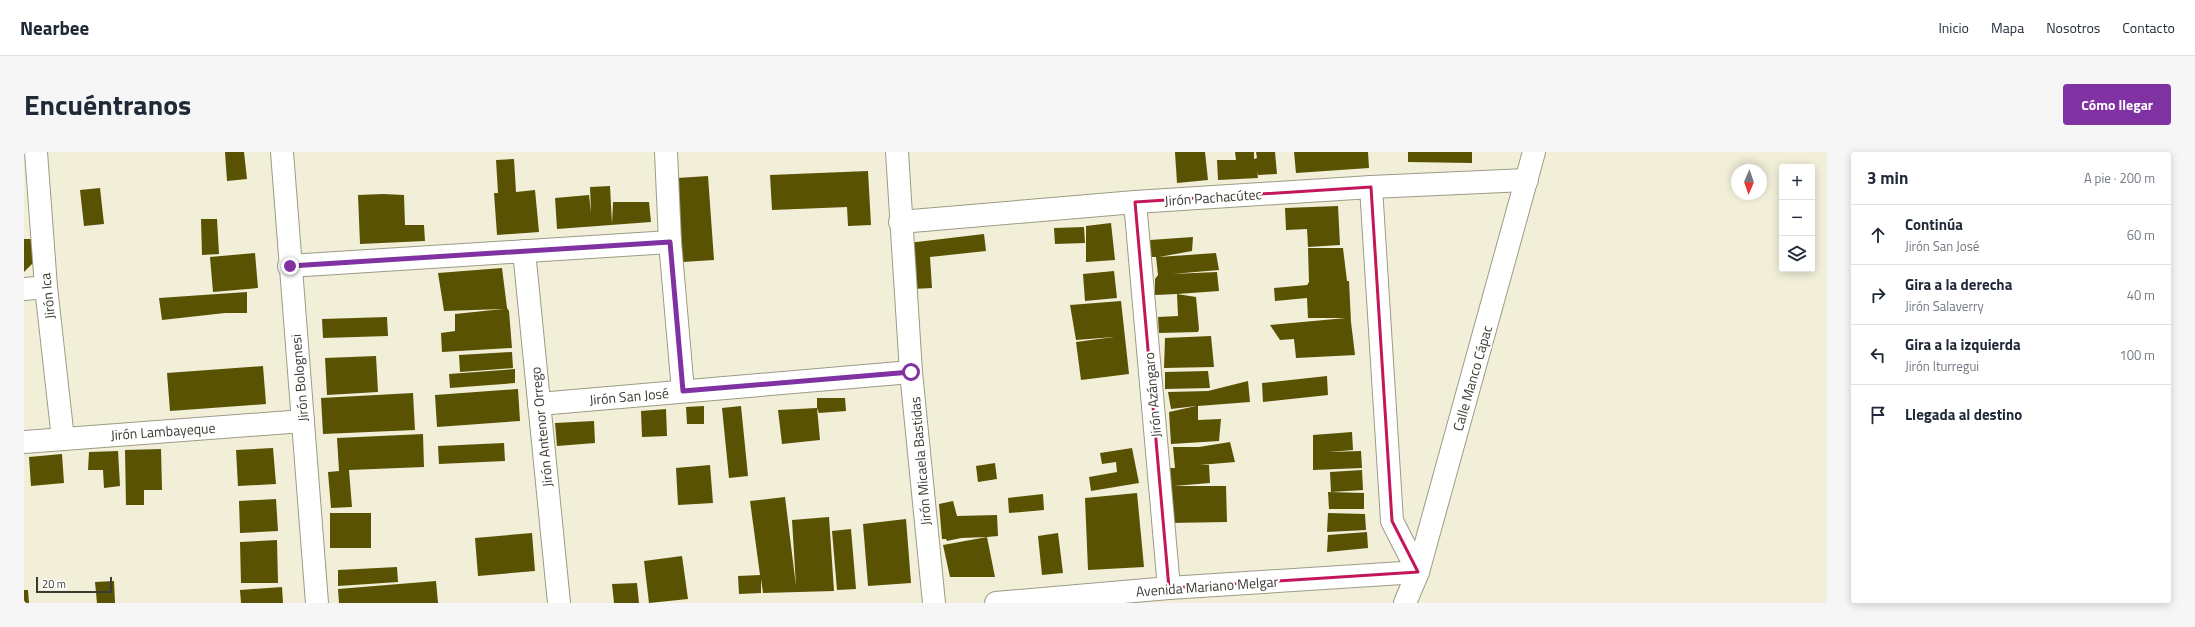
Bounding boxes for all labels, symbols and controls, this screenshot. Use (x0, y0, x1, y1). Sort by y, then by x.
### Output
text: Nearbee (20, 13, 89, 42)
text: Inicio (1938, 17, 1969, 38)
text: Mapa (1991, 17, 2024, 38)
text: Nosotros (2046, 17, 2100, 38)
text: Contacto (2122, 17, 2175, 38)
text: Encuéntranos (24, 83, 191, 126)
button: Cómo llegar (2063, 84, 2171, 125)
north arrow (1731, 164, 1767, 200)
map controls (1779, 164, 1815, 272)
button: + (1779, 164, 1815, 200)
text: 3 min (1867, 165, 1908, 191)
text: A pie · 200 m (2084, 168, 2155, 188)
street label: Jirón Pachacútec (1164, 183, 1262, 211)
button: − (1779, 200, 1815, 236)
text: Continúa (1905, 213, 1963, 236)
icon: ahead (1867, 224, 1889, 246)
text: 60 m (2127, 225, 2155, 245)
button: layers (1779, 236, 1815, 272)
text: Jirón San José (1905, 236, 1979, 256)
route end (281, 257, 299, 275)
street label: Jirón Ica (34, 272, 60, 320)
text: Gira a la derecha (1905, 273, 2012, 296)
icon: right (1867, 284, 1889, 306)
text: 40 m (2127, 285, 2155, 305)
text: Jirón Salaverry (1905, 296, 1984, 316)
street label: Calle Manco Cápac (1447, 323, 1497, 433)
street label: Jirón Bolognesi (285, 333, 313, 423)
text: Gira a la izquierda (1905, 333, 2021, 356)
icon: left (1867, 344, 1889, 366)
text: 100 m (2119, 345, 2155, 365)
street label: Jirón Azángaro (1138, 352, 1166, 438)
text: Jirón Iturregui (1905, 356, 1979, 376)
route start (902, 363, 920, 381)
street label: Jirón Antenor Orrego (524, 366, 558, 488)
street label: Jirón San José (588, 382, 670, 410)
street label: Jirón Micaela Bastidas (904, 396, 936, 526)
text: Llegada al destino (1905, 403, 2022, 426)
icon: arrive (1867, 404, 1889, 426)
street label: Jirón Lambayeque (110, 417, 216, 445)
street label: Avenida Mariano Melgar (1135, 571, 1279, 601)
scale bar (36, 575, 112, 594)
text: 20 m (42, 576, 66, 592)

